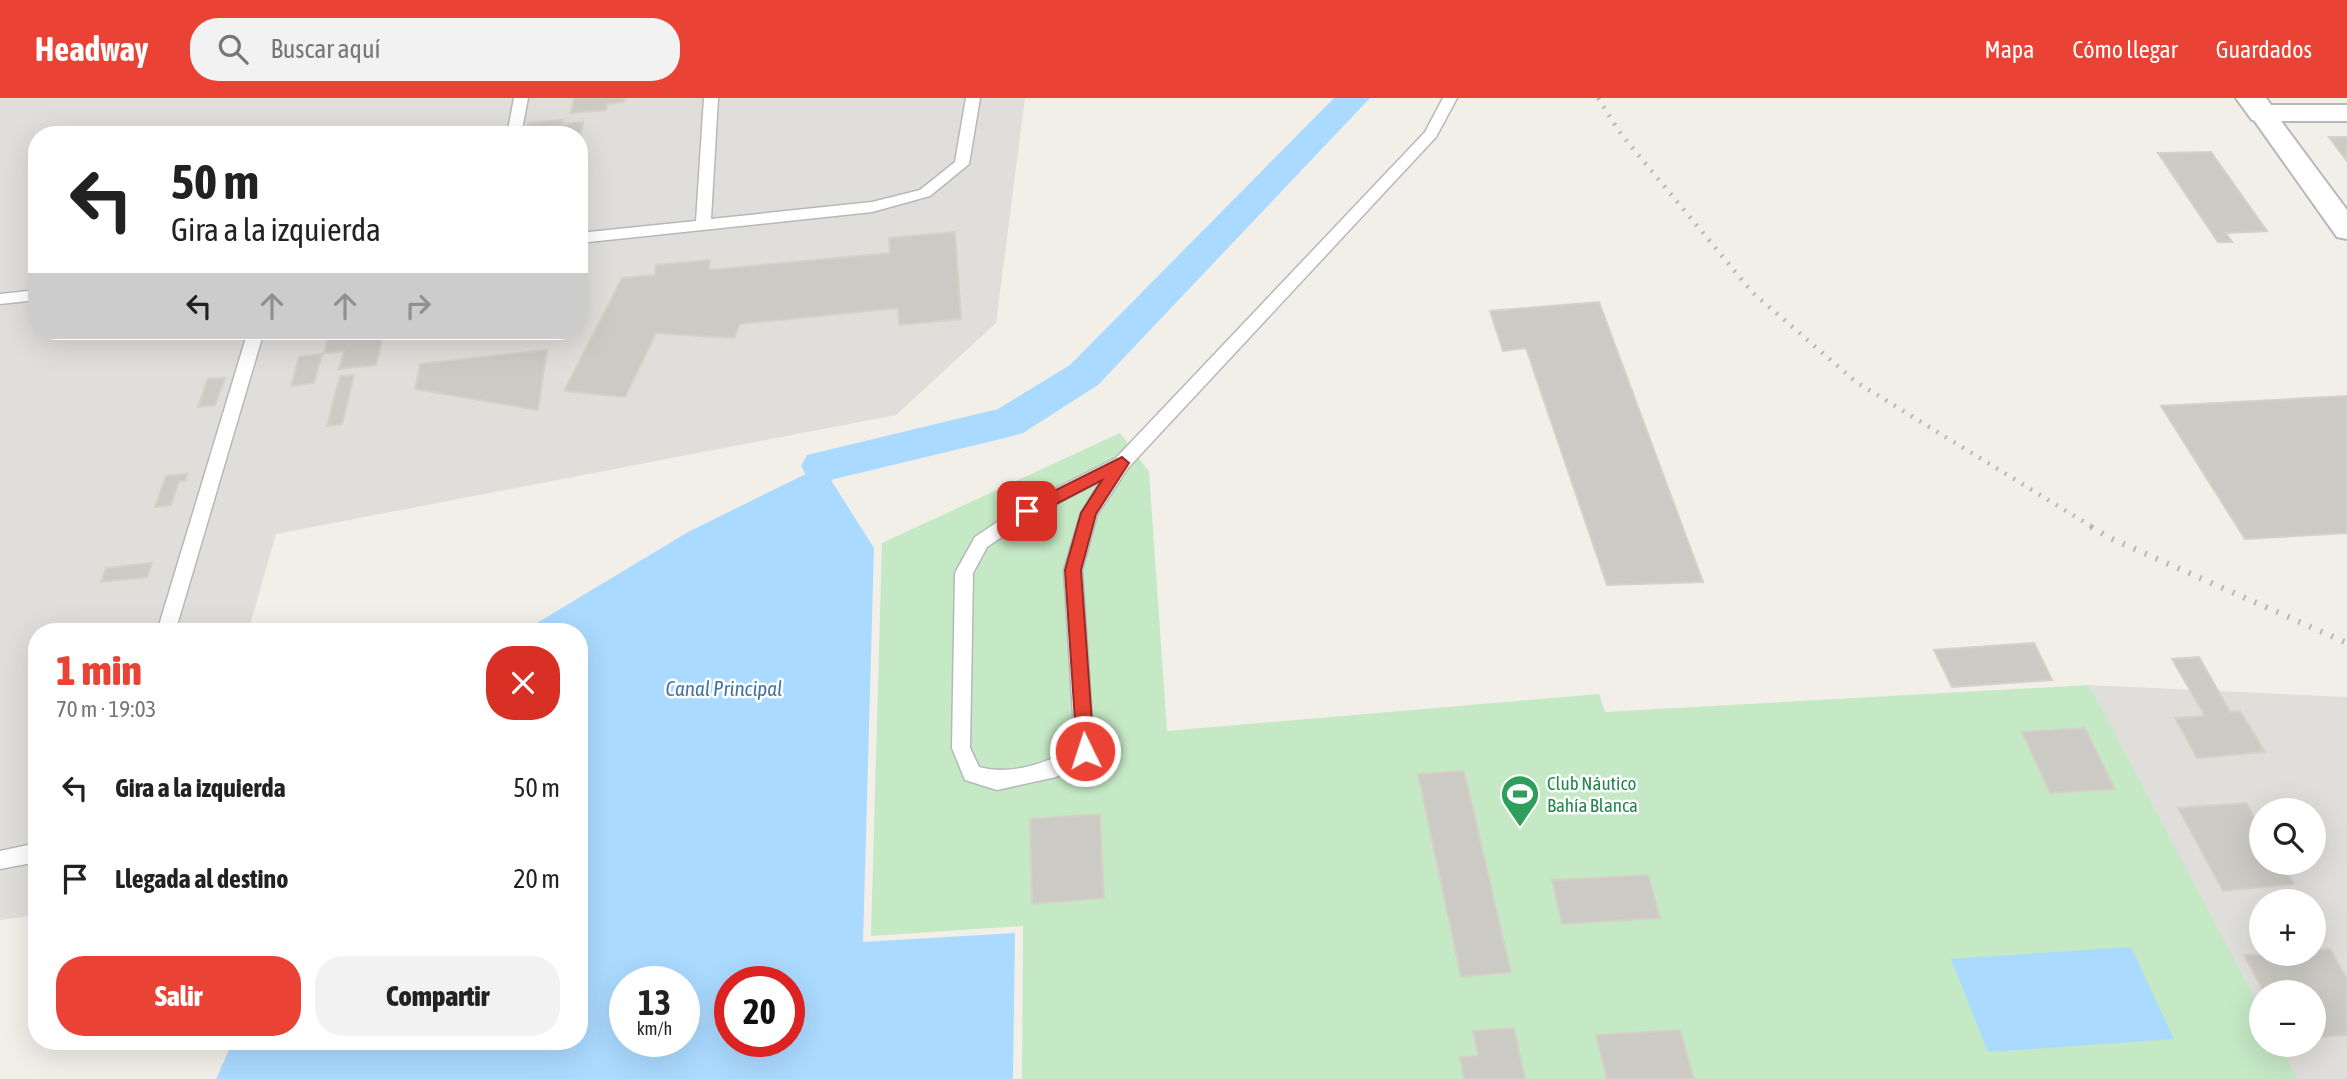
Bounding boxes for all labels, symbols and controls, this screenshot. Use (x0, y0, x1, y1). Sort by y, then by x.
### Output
search box (190, 18, 680, 81)
text: Headway (35, 30, 148, 68)
icon: search (214, 30, 252, 68)
text: Buscar aquí (270, 34, 380, 64)
text: Mapa (1985, 36, 2034, 63)
text: Cómo llegar (2072, 36, 2178, 63)
text: Guardados (2216, 36, 2312, 63)
text: 50 m (171, 153, 259, 209)
icon: left (56, 154, 147, 245)
text: Gira a la izquierda (171, 211, 381, 248)
icon: left (180, 287, 218, 325)
icon: ahead (253, 287, 291, 325)
icon: ahead (326, 287, 364, 325)
icon: right (399, 287, 437, 325)
pin (997, 481, 1057, 541)
icon: arrive (1008, 492, 1046, 530)
text: 1 min (56, 646, 142, 694)
button: close (486, 646, 560, 720)
water label: Canal Principal (666, 676, 783, 700)
text: 70 m · 19:03 (56, 696, 156, 722)
position arrow (1048, 714, 1122, 788)
icon: left (56, 769, 94, 807)
place label: Club Náutico Bahía Blanca (1547, 772, 1638, 816)
text: Gira a la izquierda (115, 773, 286, 803)
text: 50 m (513, 773, 560, 803)
sports icon: Club Náutico Bahía Blanca (1499, 773, 1541, 828)
map controls (2249, 798, 2326, 1057)
button: search (2249, 798, 2326, 875)
icon: arrive (56, 860, 94, 898)
text: Llegada al destino (115, 864, 288, 894)
text: 20 m (513, 864, 560, 894)
button: + (2249, 889, 2326, 966)
button: Salir (56, 956, 301, 1036)
button: Compartir (315, 956, 560, 1036)
speed limit sign: 20 (714, 966, 805, 1057)
button: − (2249, 980, 2326, 1057)
text: 13 (638, 982, 671, 1022)
text: km/h (637, 1018, 672, 1039)

